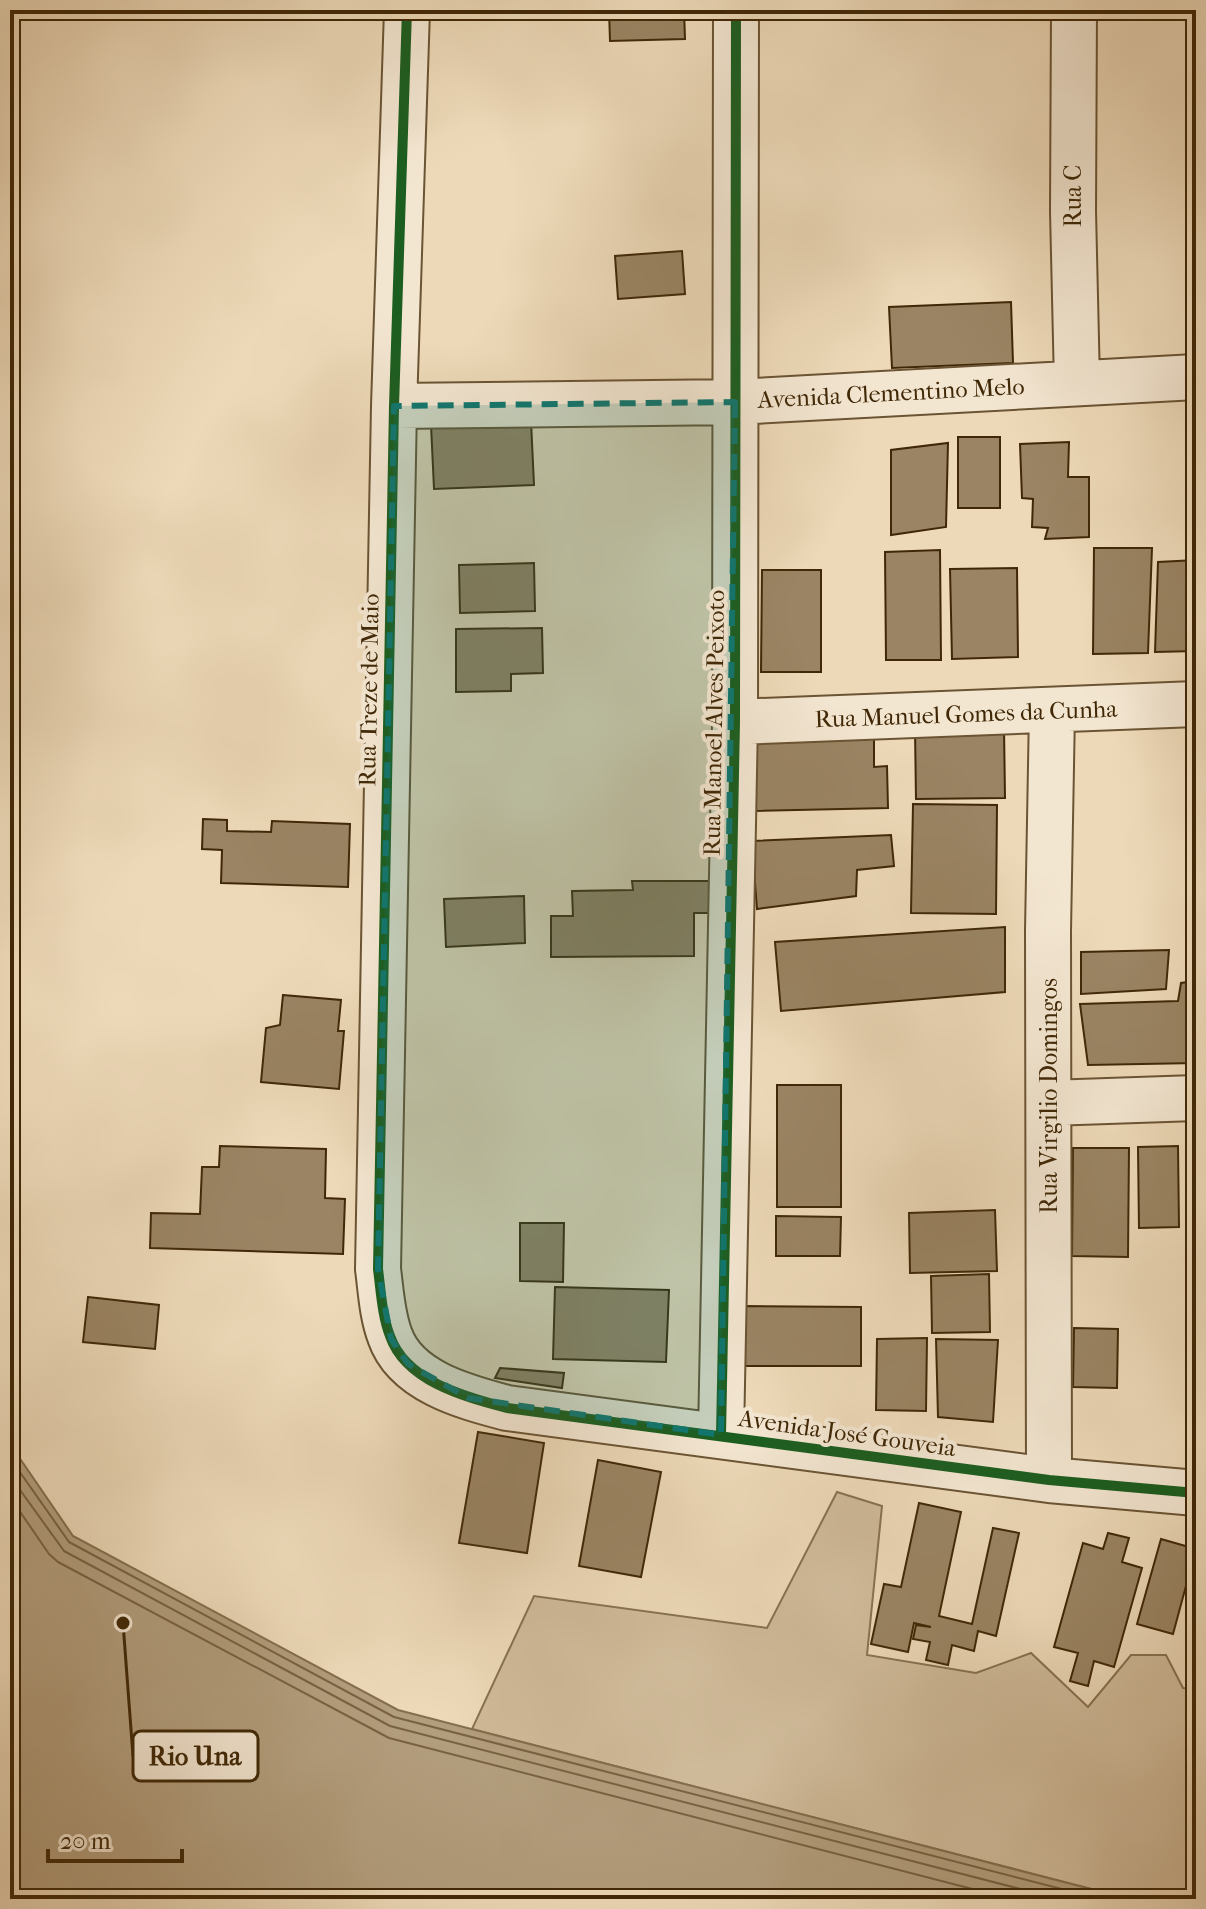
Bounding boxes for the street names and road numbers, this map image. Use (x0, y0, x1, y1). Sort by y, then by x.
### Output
street label: Rua C (1059, 164, 1087, 228)
street label: Avenida Clementino Melo (756, 372, 1025, 414)
street label: Rua Manoel Alves Peixoto (698, 590, 730, 856)
street label: Rua Treze de Maio (353, 593, 385, 787)
street label: Rua Manuel Gomes da Cunha (814, 695, 1119, 733)
street label: Rua Virgilio Domingos (1035, 978, 1063, 1214)
street label: Avenida José Gouveia (736, 1404, 958, 1462)

